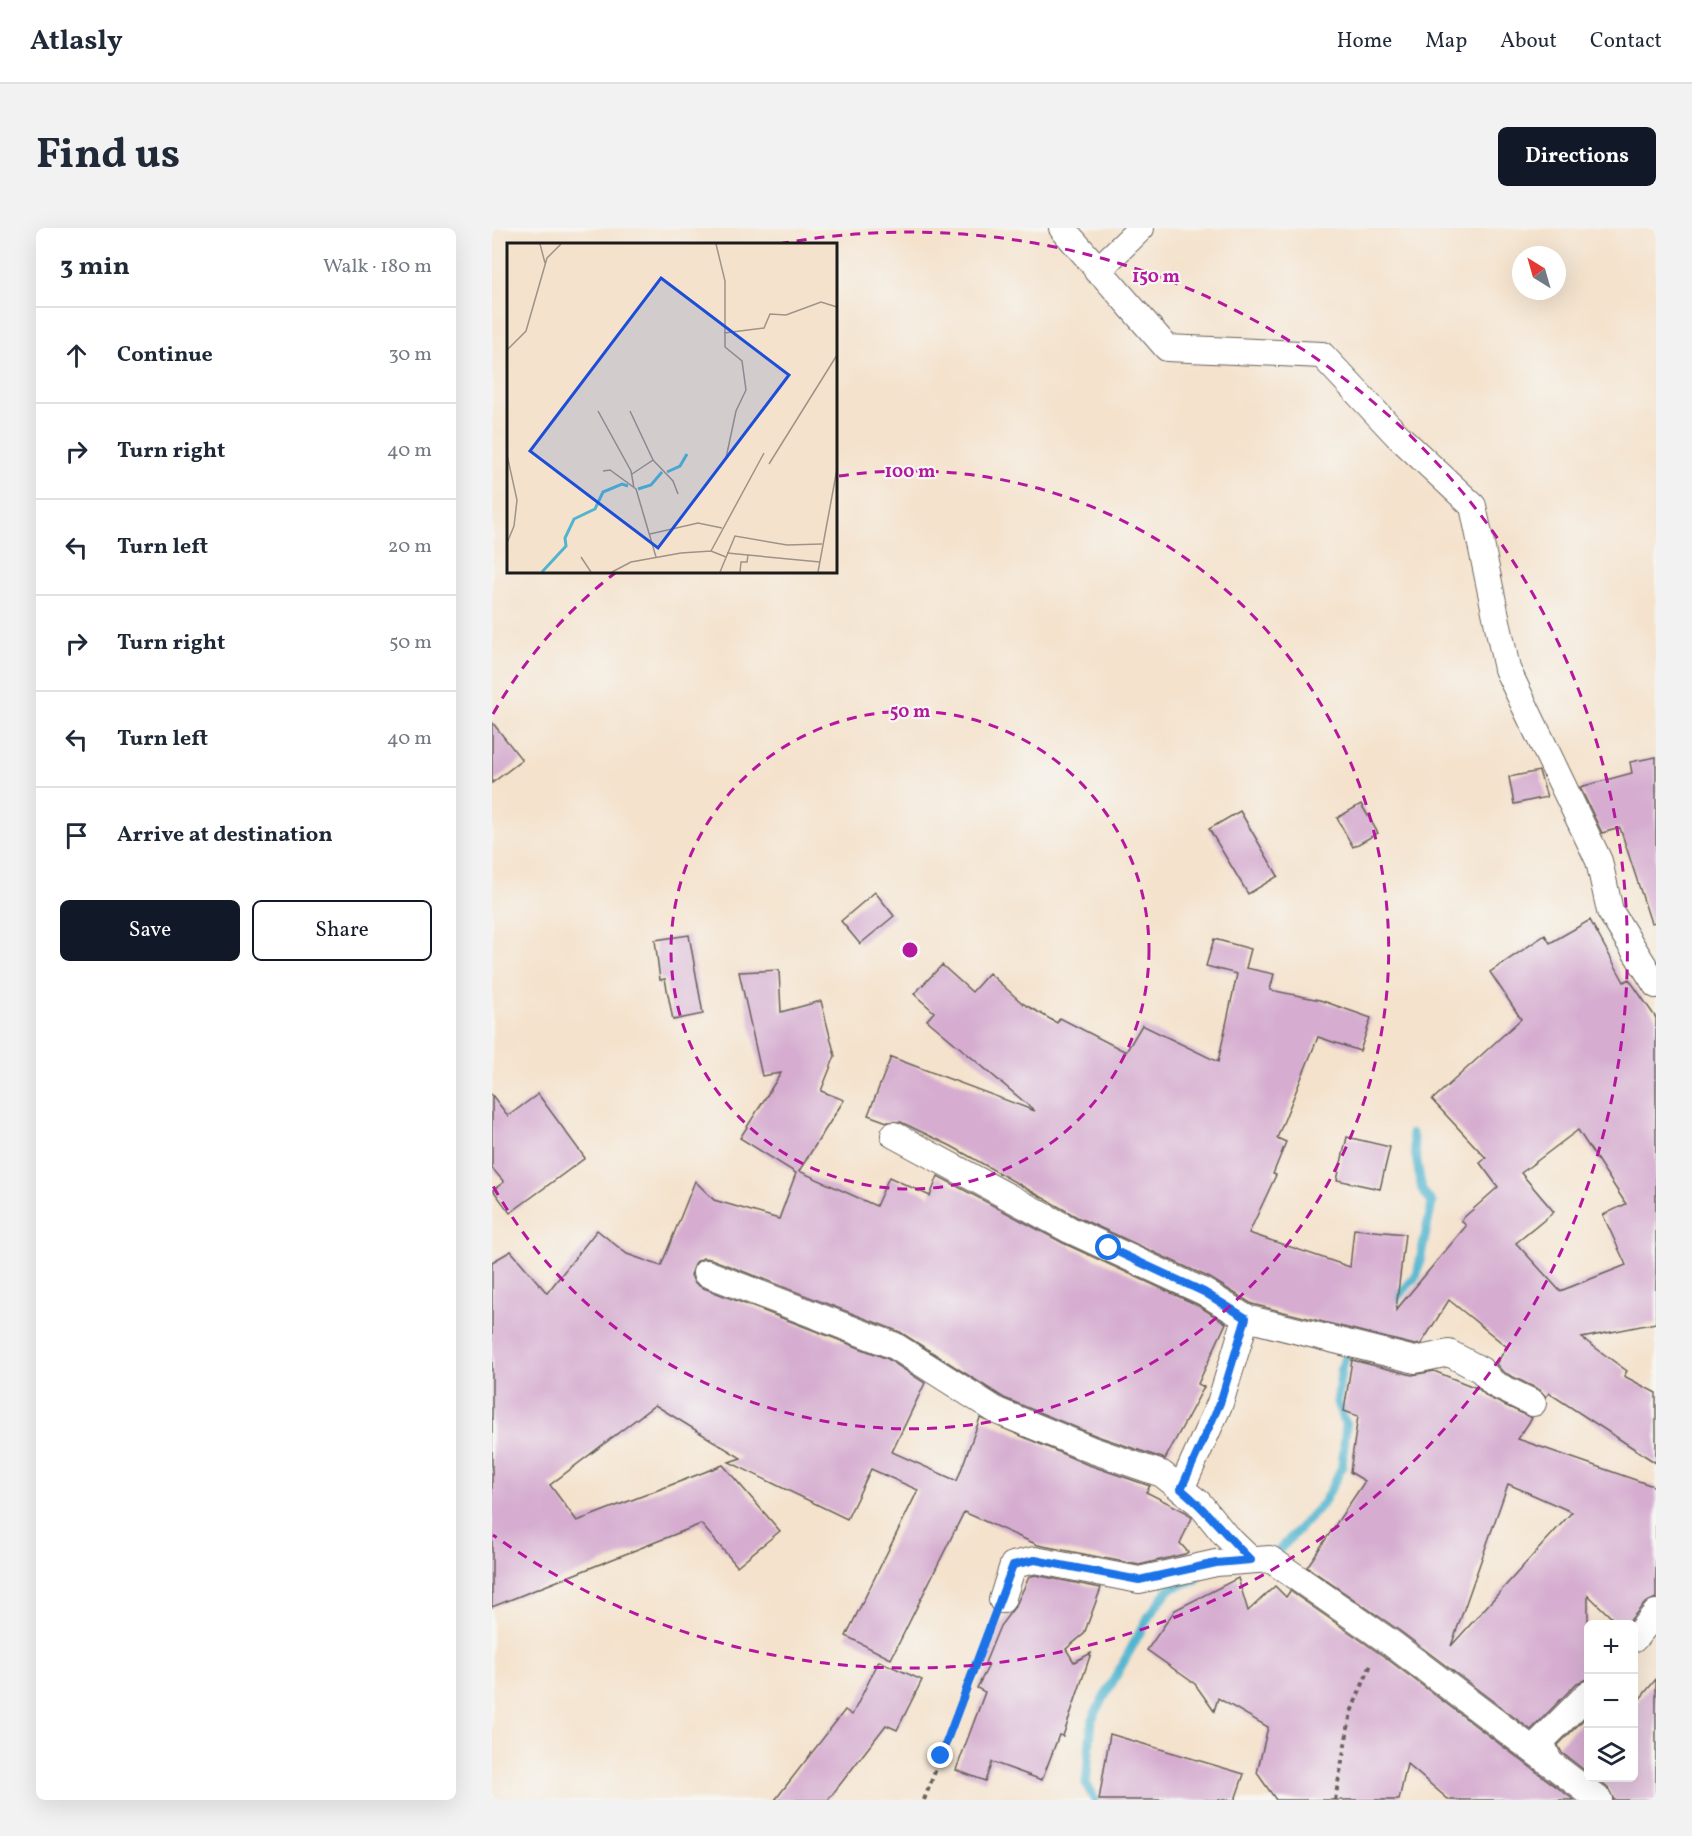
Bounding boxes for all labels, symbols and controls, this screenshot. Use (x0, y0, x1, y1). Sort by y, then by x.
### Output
text: Atlasly (30, 22, 123, 61)
text: Home (1337, 27, 1392, 56)
text: Map (1425, 27, 1467, 56)
text: About (1500, 27, 1557, 56)
text: Contact (1590, 27, 1662, 56)
text: Find us (36, 127, 180, 186)
button: Directions (1498, 127, 1656, 186)
inset map (507, 243, 837, 573)
north arrow (1512, 246, 1566, 300)
text: 3 min (60, 249, 130, 285)
text: Walk · 180 m (323, 253, 432, 281)
text: 150 m (1132, 265, 1180, 290)
icon: ahead (60, 339, 93, 372)
text: Continue (117, 340, 213, 371)
text: 30 m (388, 341, 432, 369)
icon: right (60, 435, 93, 468)
text: Turn right (117, 436, 225, 467)
text: 40 m (387, 437, 432, 465)
text: 100 m (885, 460, 935, 485)
icon: left (60, 531, 93, 564)
text: Turn left (117, 532, 208, 563)
text: 20 m (388, 533, 432, 561)
icon: right (60, 627, 93, 660)
text: Turn right (117, 628, 225, 659)
text: 50 m (389, 629, 432, 657)
text: 50 m (890, 700, 930, 725)
icon: left (60, 723, 93, 756)
text: Turn left (117, 724, 208, 755)
text: 40 m (387, 725, 432, 753)
icon: arrive (60, 819, 93, 852)
text: Arrive at destination (117, 820, 333, 851)
button: Save (60, 900, 240, 961)
button: Share (252, 900, 432, 961)
centre of rings (900, 940, 920, 960)
route start (1095, 1234, 1121, 1260)
map controls (1584, 1620, 1638, 1782)
button: + (1584, 1620, 1638, 1674)
button: − (1584, 1674, 1638, 1728)
button: layers (1584, 1728, 1638, 1782)
route end (927, 1742, 953, 1768)

